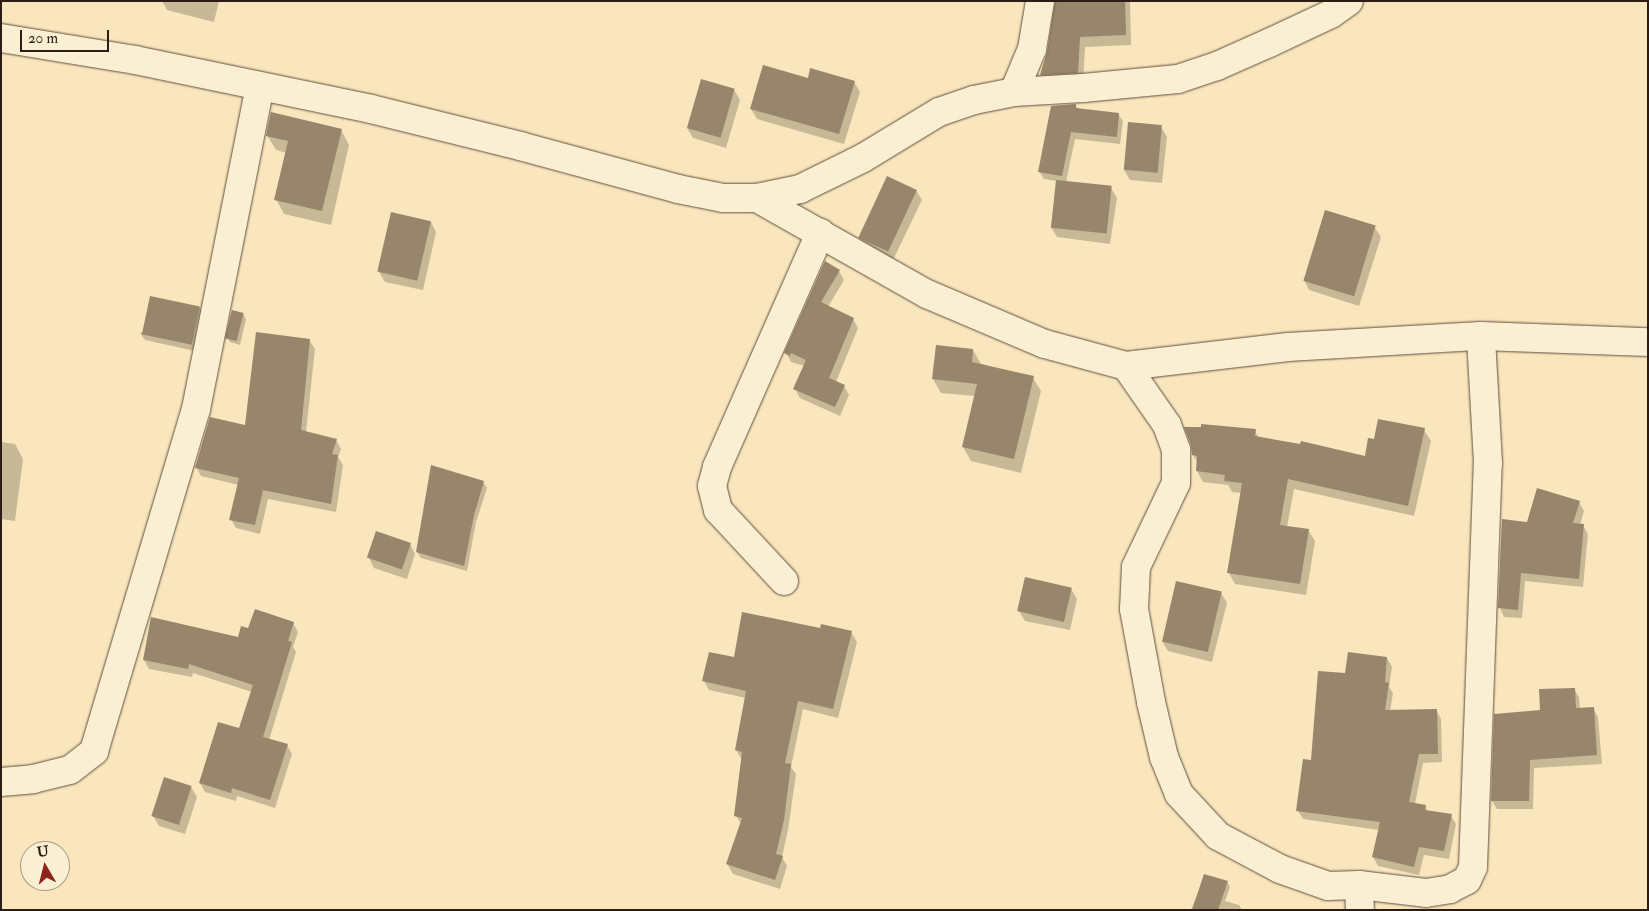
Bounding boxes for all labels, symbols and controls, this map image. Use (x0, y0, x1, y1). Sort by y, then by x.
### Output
scale bar (22, 20, 111, 52)
text: 20 m (28, 29, 58, 48)
north arrow (20, 841, 70, 891)
text: U (36, 842, 50, 861)

